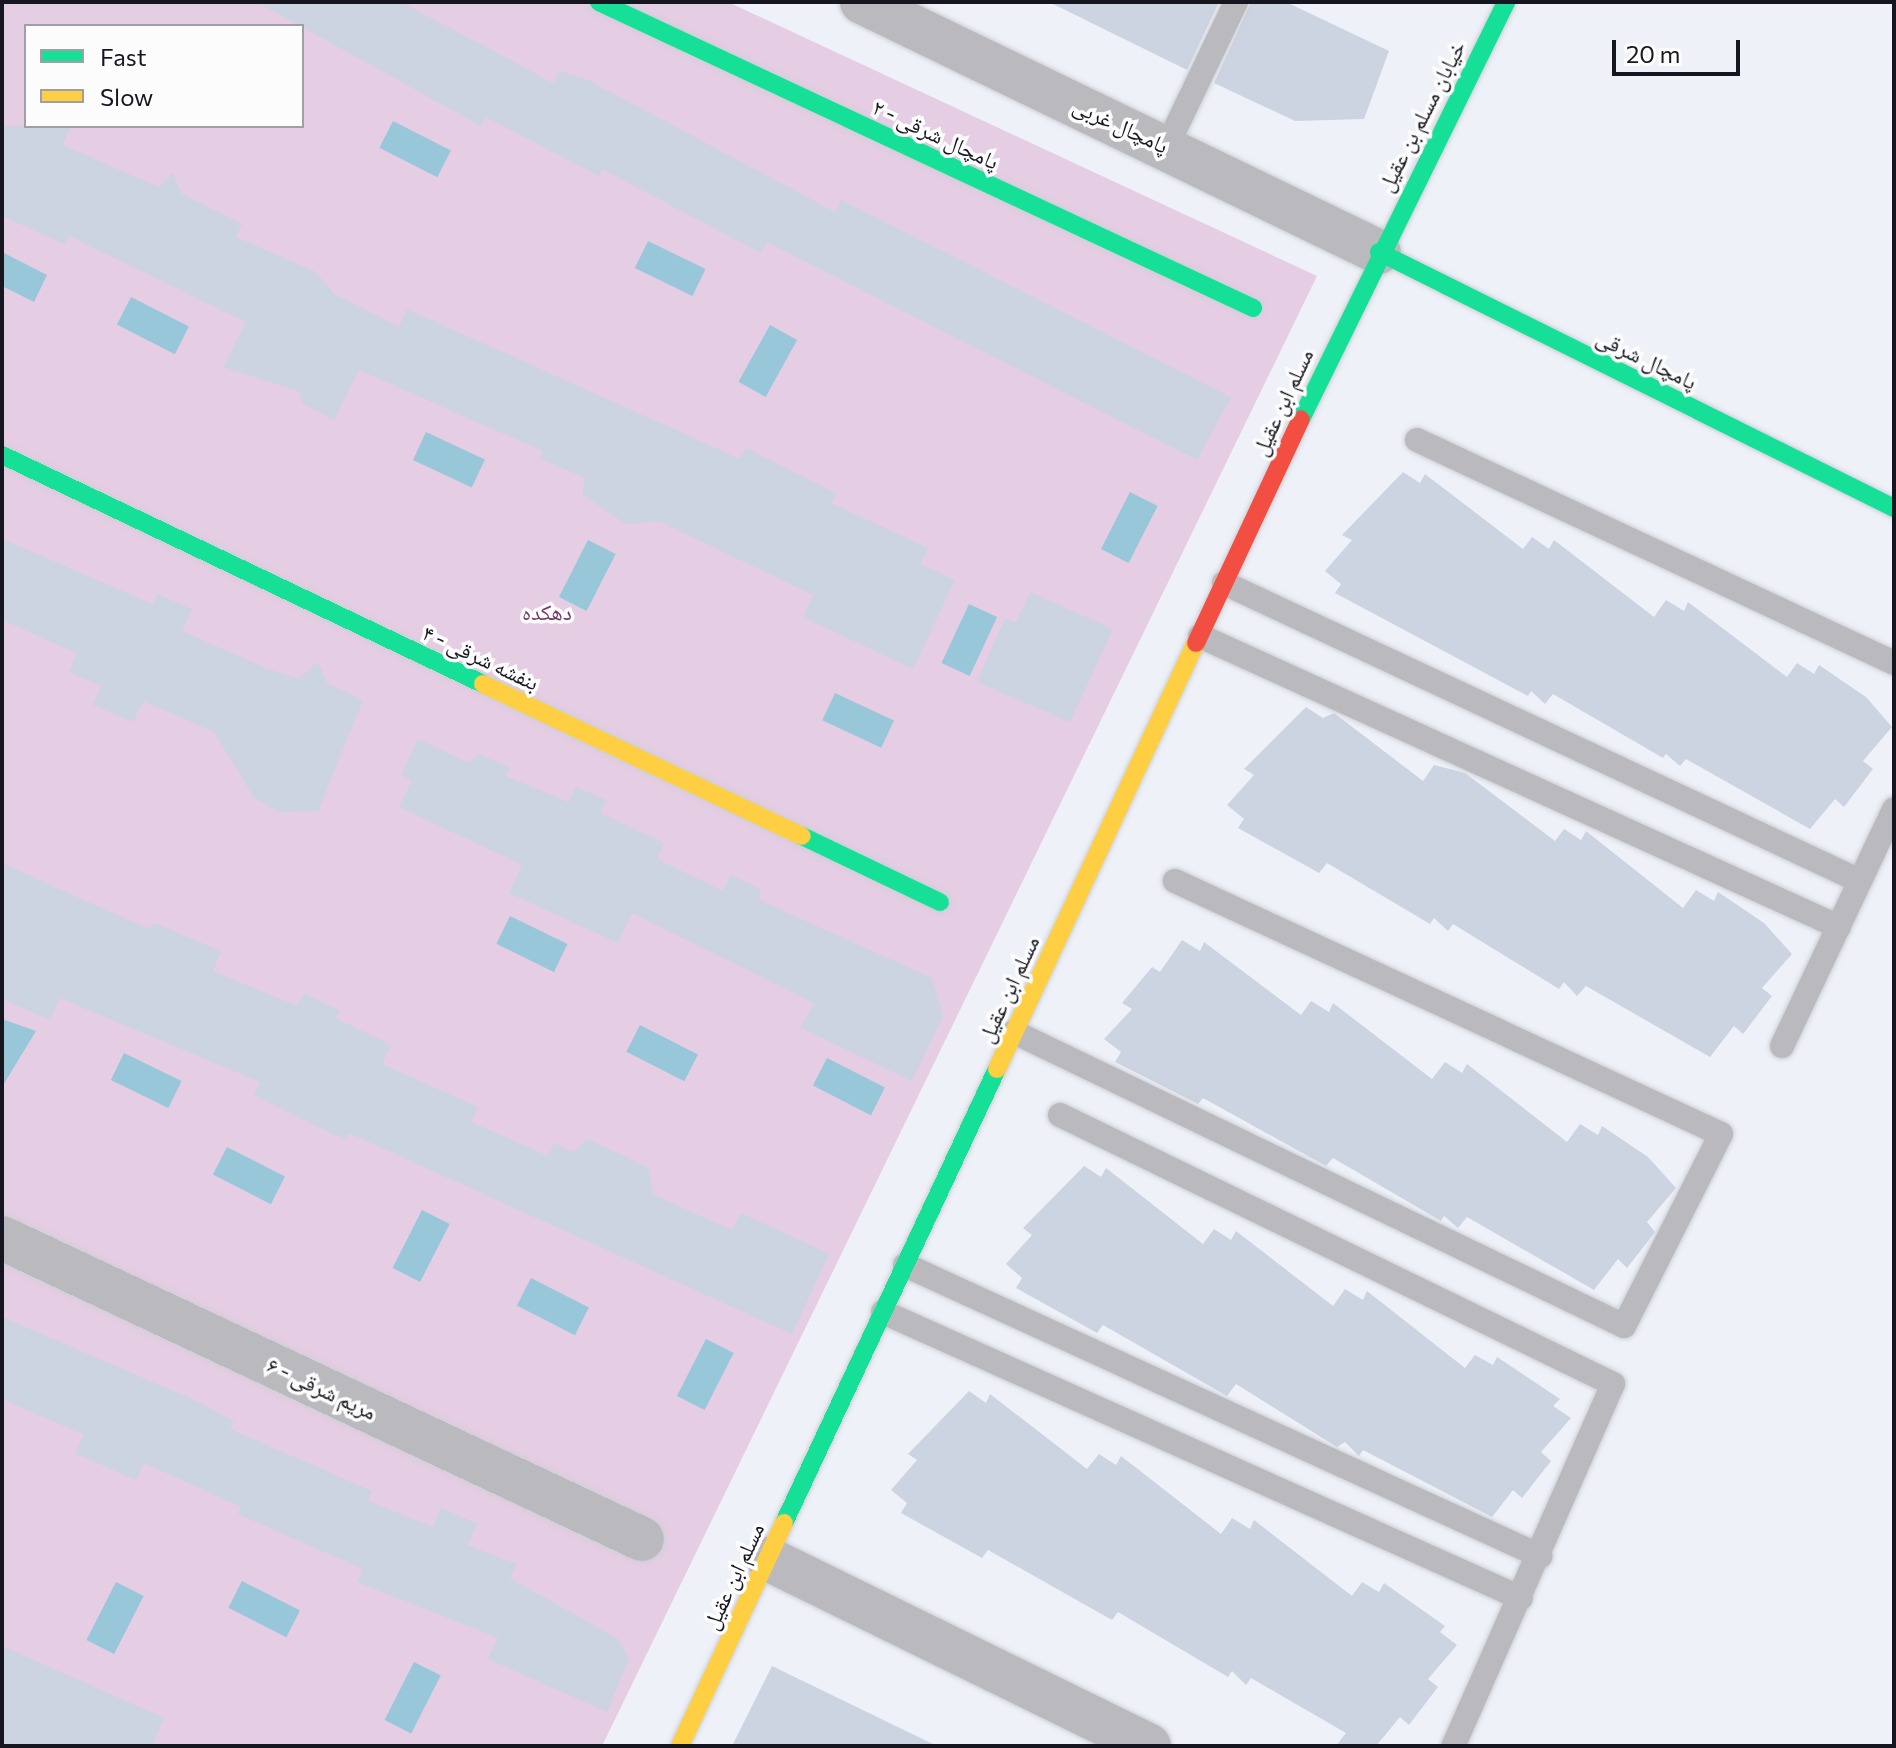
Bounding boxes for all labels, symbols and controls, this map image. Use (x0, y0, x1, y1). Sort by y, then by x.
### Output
legend (24, 24, 304, 128)
scale bar (1616, 24, 1744, 74)
street label: خیابان مسلم بن عقیل (1372, 36, 1470, 196)
text: 20 m (1626, 39, 1680, 68)
text: Fast (100, 42, 147, 71)
text: Slow (100, 82, 153, 111)
street label: پامچال غربی (1069, 92, 1173, 158)
street label: پامچال شرقی - ۲ (869, 93, 1003, 175)
street label: پامچال شرقی (1593, 323, 1701, 395)
street label: مسلم ابن عقیل (1246, 344, 1318, 460)
park label: دهکده (522, 599, 572, 625)
street label: بنفشه شرقی - ۴ (419, 619, 543, 695)
street label: مسلم ابن عقیل (972, 931, 1044, 1047)
street label: مریم شرقی - ۶ (263, 1351, 381, 1425)
street label: مسلم ابن عقیل (697, 1518, 769, 1634)

